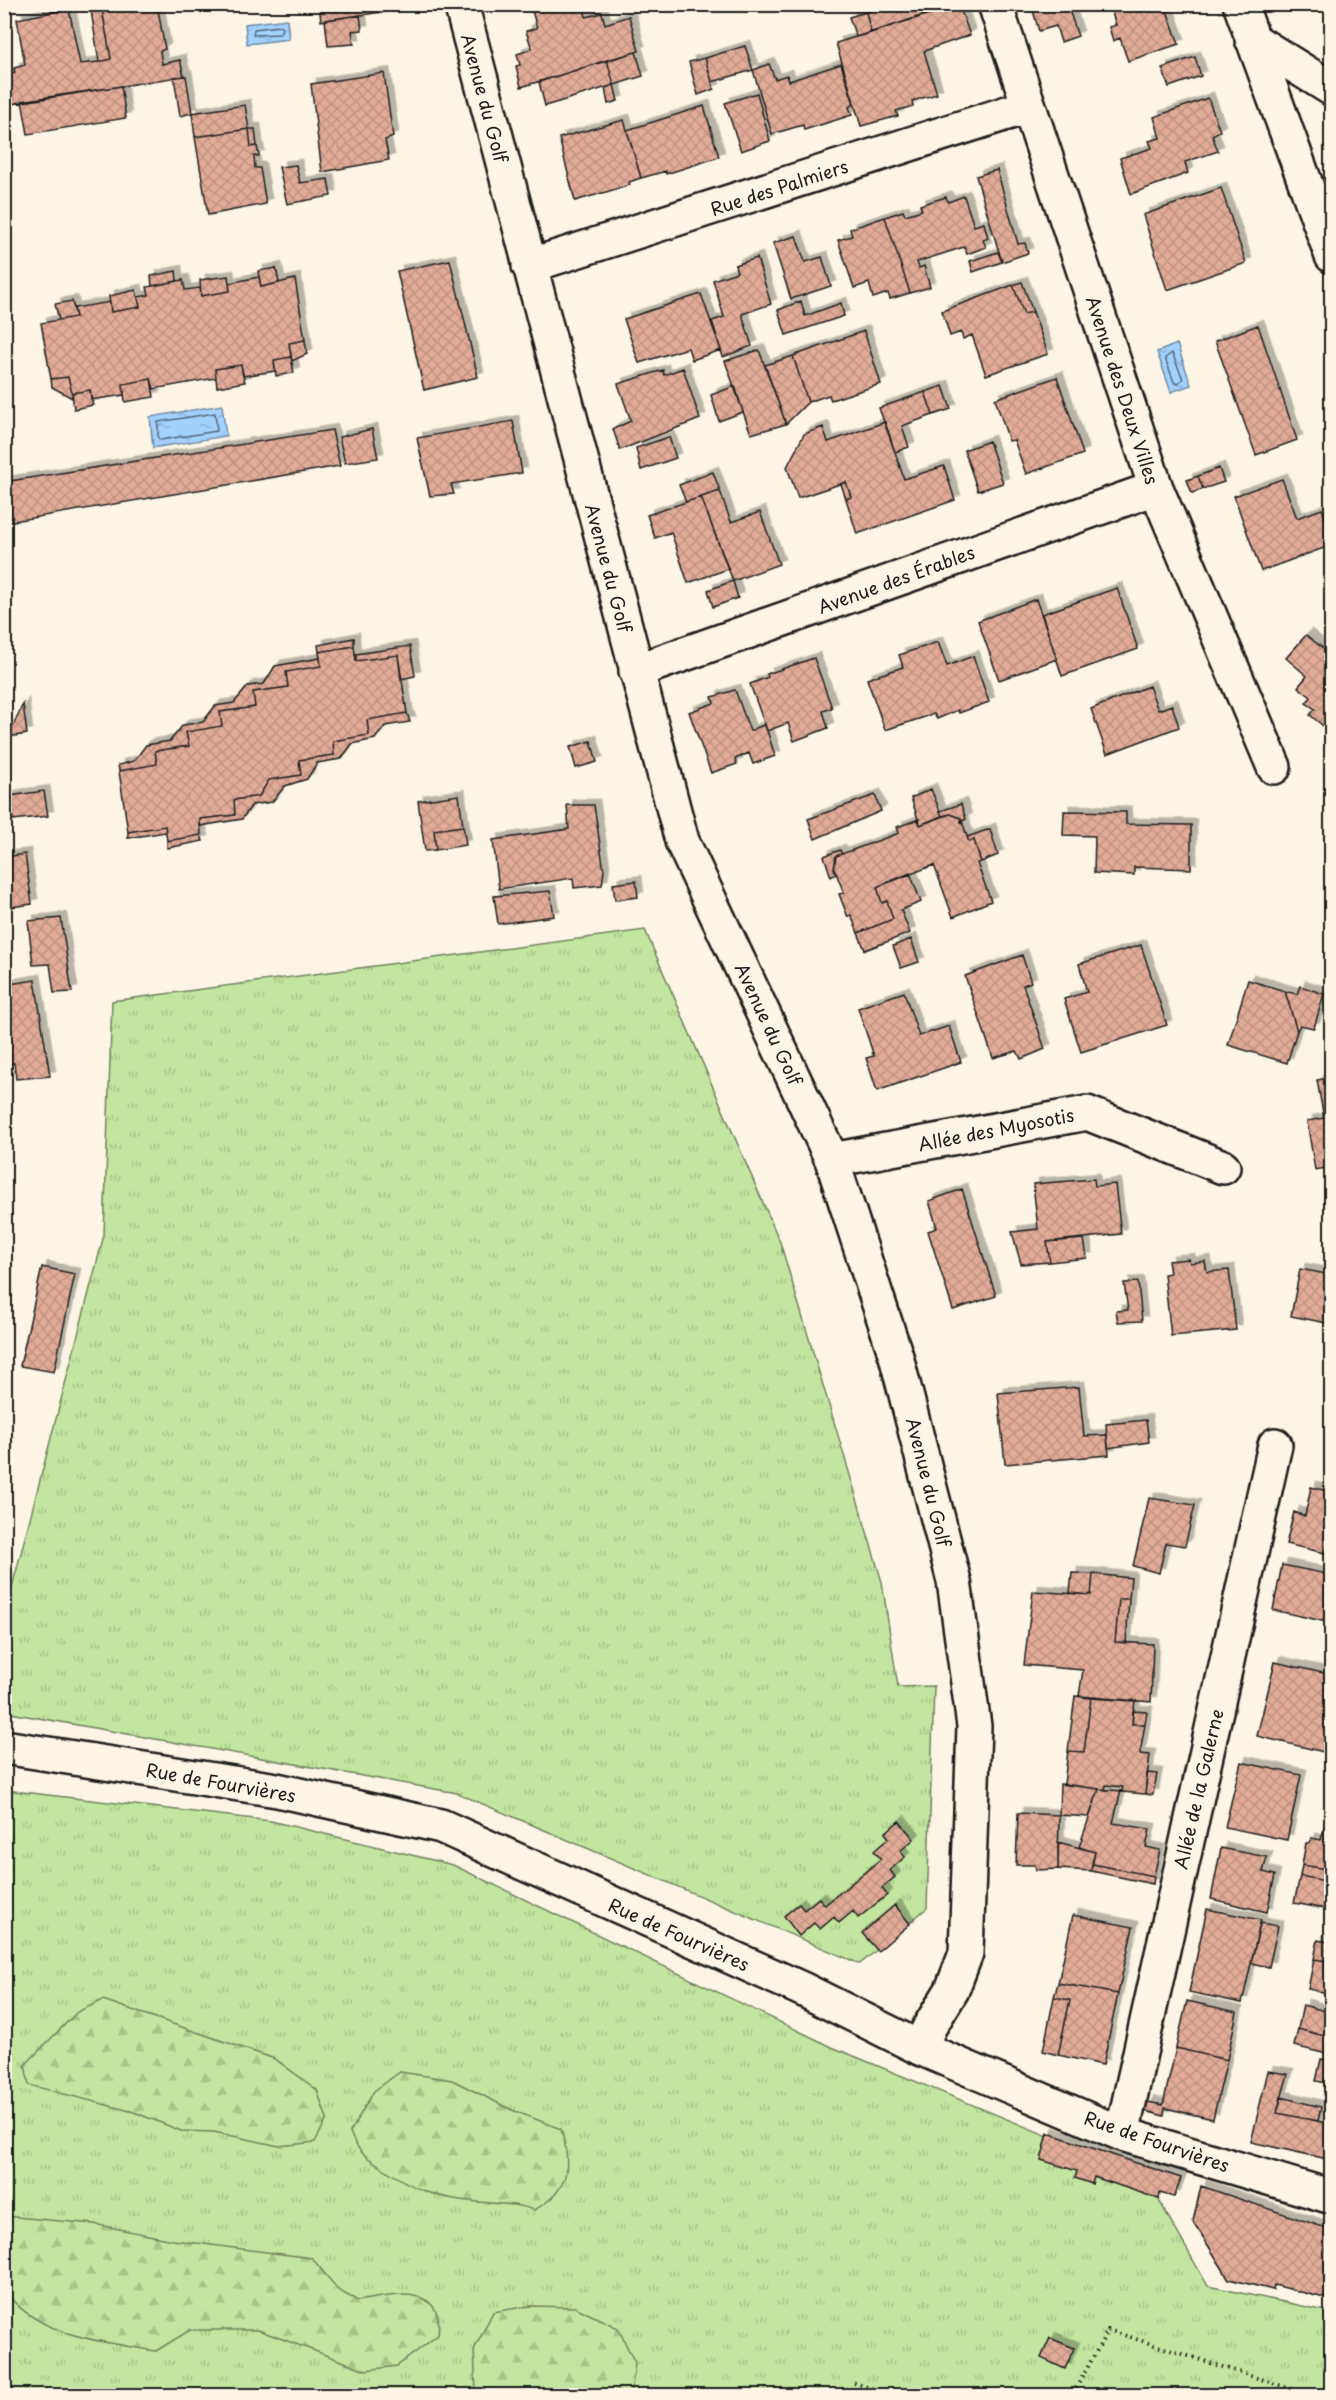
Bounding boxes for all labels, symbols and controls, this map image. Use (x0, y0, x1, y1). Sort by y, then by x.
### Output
street label: Avenue du Golf (455, 31, 516, 167)
street label: Rue des Palmiers (707, 152, 851, 222)
street label: Avenue des Deux Villes (1080, 292, 1166, 488)
street label: Avenue du Golf (579, 501, 640, 637)
street label: Avenue des Érables (814, 538, 978, 620)
street label: Avenue du Golf (729, 958, 810, 1091)
street label: Allée des Myosotis (916, 1101, 1076, 1157)
street label: Avenue du Golf (900, 1415, 959, 1551)
street label: Allée de la Galerne (1166, 1706, 1230, 1872)
street label: Rue de Fourvières (144, 1756, 298, 1808)
street label: Rue de Fourvières (604, 1891, 754, 1977)
street label: Rue de Fourvières (1081, 2104, 1233, 2178)

